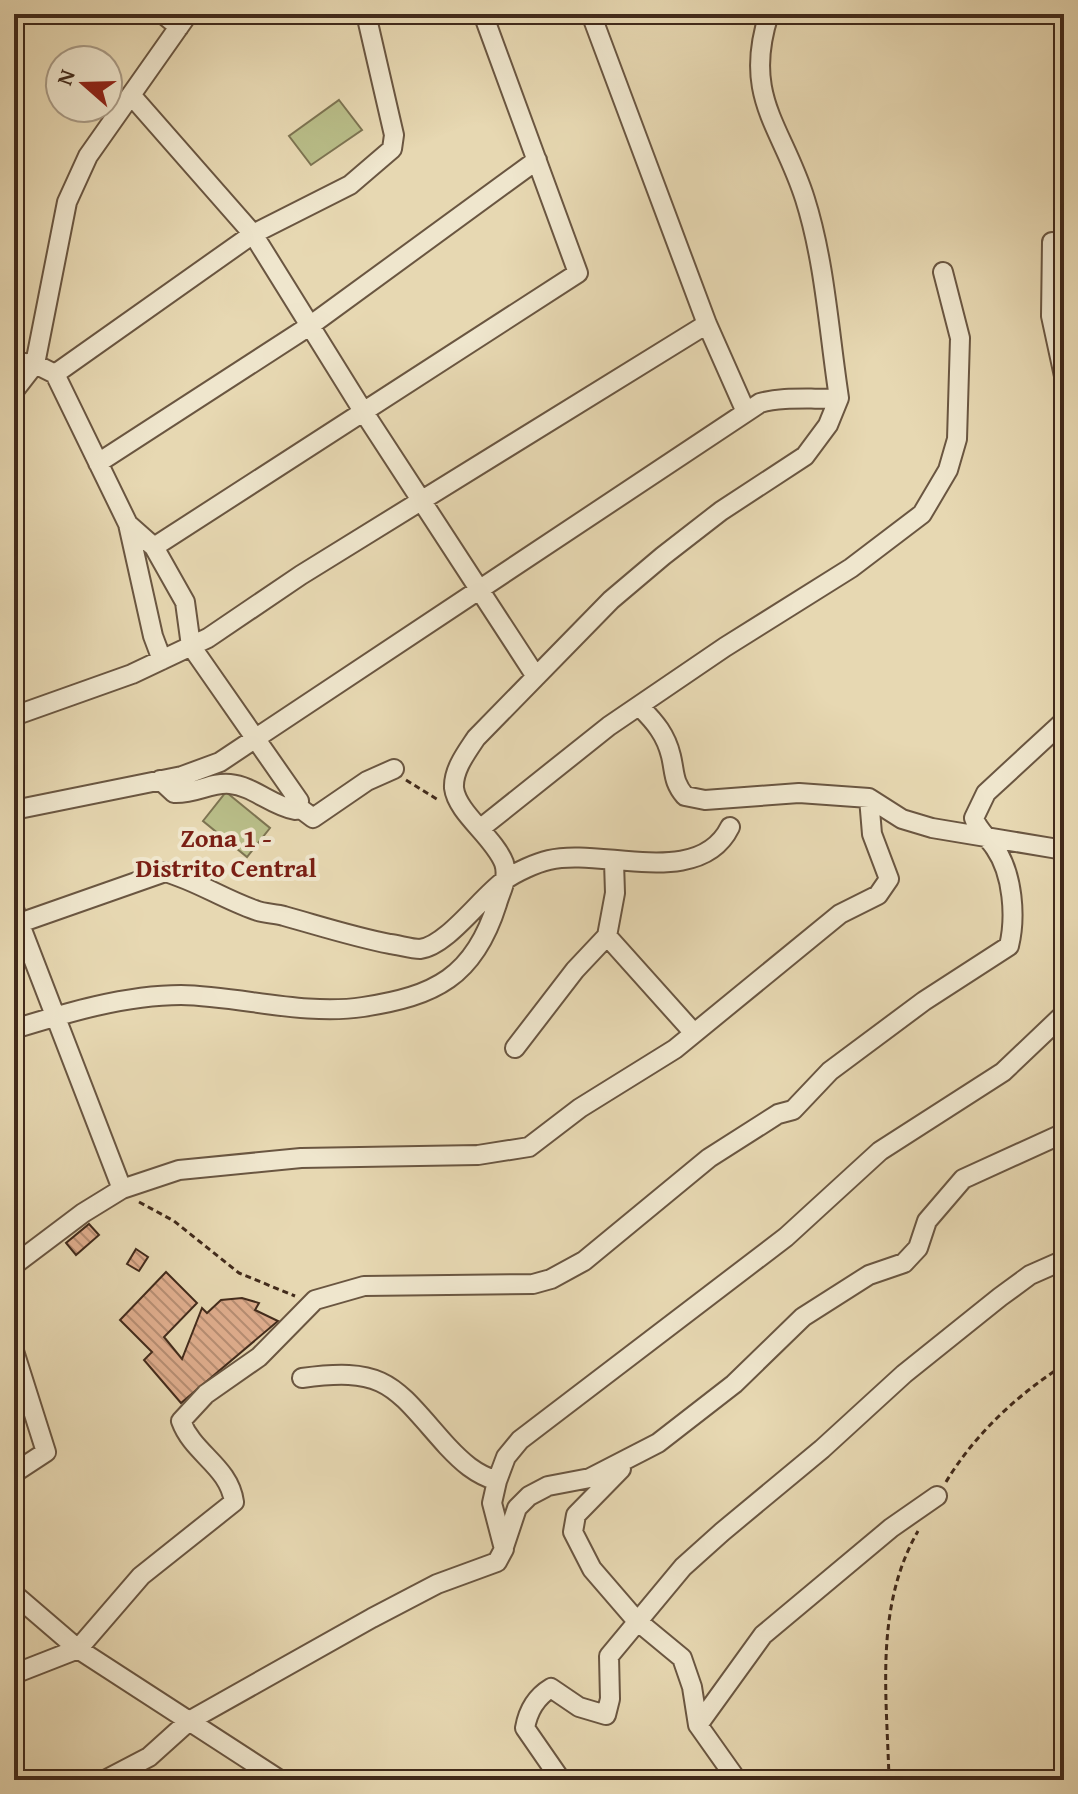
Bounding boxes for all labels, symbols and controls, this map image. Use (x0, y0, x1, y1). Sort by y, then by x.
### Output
north arrow (44, 44, 124, 124)
text: N (48, 65, 83, 90)
district label: Zona 1 - Distrito Central (135, 818, 317, 887)

